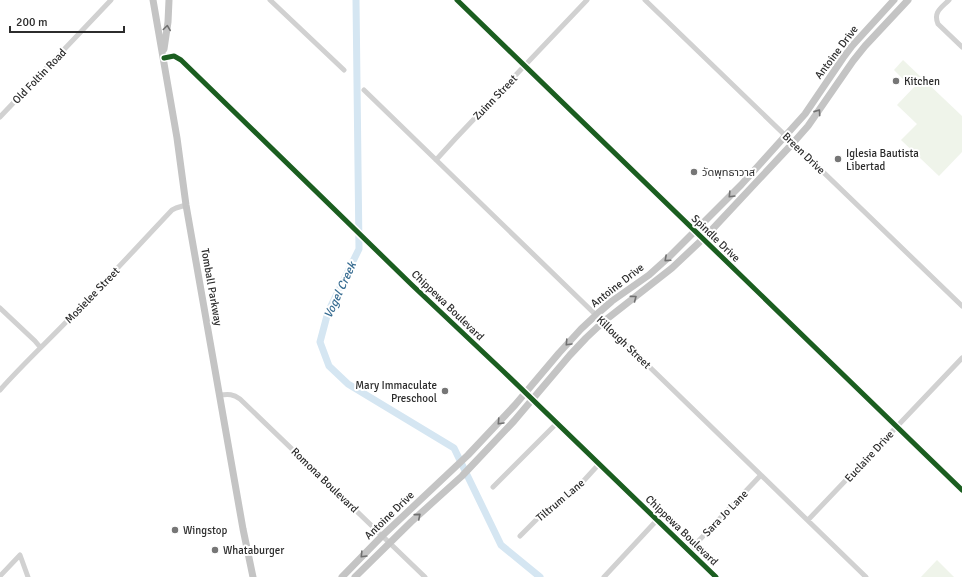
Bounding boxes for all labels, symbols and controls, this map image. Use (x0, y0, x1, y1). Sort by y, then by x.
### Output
scale bar (10, 8, 124, 34)
text: 200 m (16, 15, 48, 30)
street label: Antoine Drive (812, 23, 861, 82)
one-way arrow (162, 25, 171, 31)
street label: Old Foltin Road (10, 46, 69, 107)
street label: Zuinn Street (471, 72, 520, 123)
place label: Kitchen (904, 75, 940, 88)
marker: Kitchen (891, 76, 901, 86)
one-way arrow (813, 110, 820, 117)
street label: Breen Drive (780, 130, 828, 177)
place label: Iglesia Bautista Libertad (846, 147, 919, 173)
marker: Iglesia Bautista Libertad (833, 154, 843, 164)
place label: วัดพุทธาวาส (702, 166, 755, 179)
marker: วัดพุทธาวาส (689, 167, 699, 177)
one-way arrow (728, 190, 736, 198)
street label: Spindle Drive (689, 212, 743, 265)
street label: Tomball Parkway (198, 247, 225, 328)
one-way arrow (665, 254, 672, 261)
water label: Vogel Creek (321, 259, 360, 321)
street label: Antoine Drive (588, 261, 646, 310)
street label: Mosielee Street (62, 264, 123, 326)
street label: Chippewa Boulevard (409, 267, 487, 343)
one-way arrow (629, 296, 636, 303)
street label: Killough Street (594, 313, 654, 372)
one-way arrow (566, 338, 573, 346)
place label: Mary Immaculate Preschool (355, 379, 437, 405)
marker: Mary Immaculate Preschool (440, 386, 450, 396)
one-way arrow (497, 417, 504, 424)
street label: Euclaire Drive (842, 428, 896, 485)
street label: Romona Boulevard (289, 445, 361, 516)
street label: Tiltrum Lane (533, 476, 587, 524)
street label: Sara Jo Lane (700, 487, 751, 539)
street label: Antoine Drive (362, 489, 417, 542)
street label: Chippewa Boulevard (643, 492, 721, 568)
one-way arrow (413, 513, 420, 520)
place label: Wingstop (183, 524, 227, 537)
marker: Wingstop (170, 525, 180, 535)
place label: Whataburger (223, 544, 284, 557)
marker: Whataburger (210, 545, 220, 555)
one-way arrow (360, 550, 368, 558)

